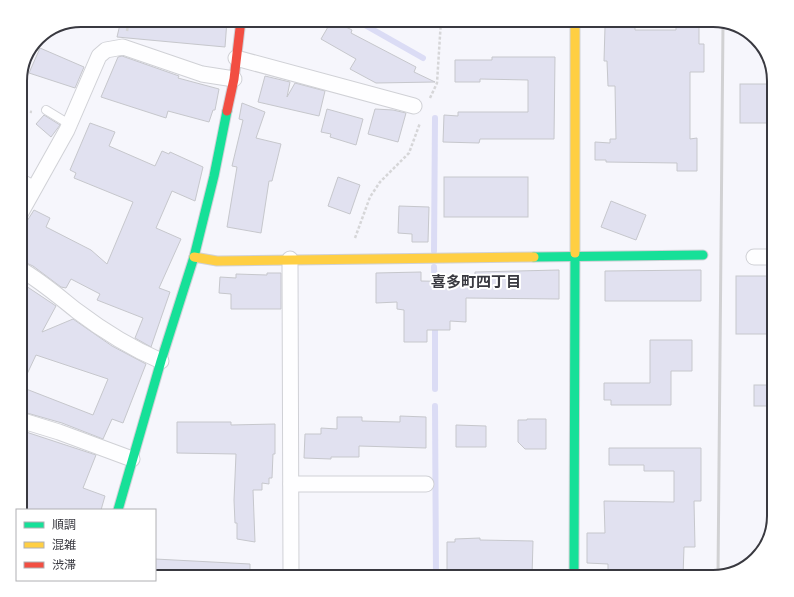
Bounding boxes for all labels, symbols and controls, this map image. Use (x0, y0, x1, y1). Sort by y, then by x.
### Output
district label: 喜多町四丁目 (431, 273, 521, 290)
legend (16, 509, 156, 581)
text: 順調 (52, 518, 76, 532)
text: 混雑 (52, 538, 76, 552)
text: 渋滞 (52, 558, 76, 572)

